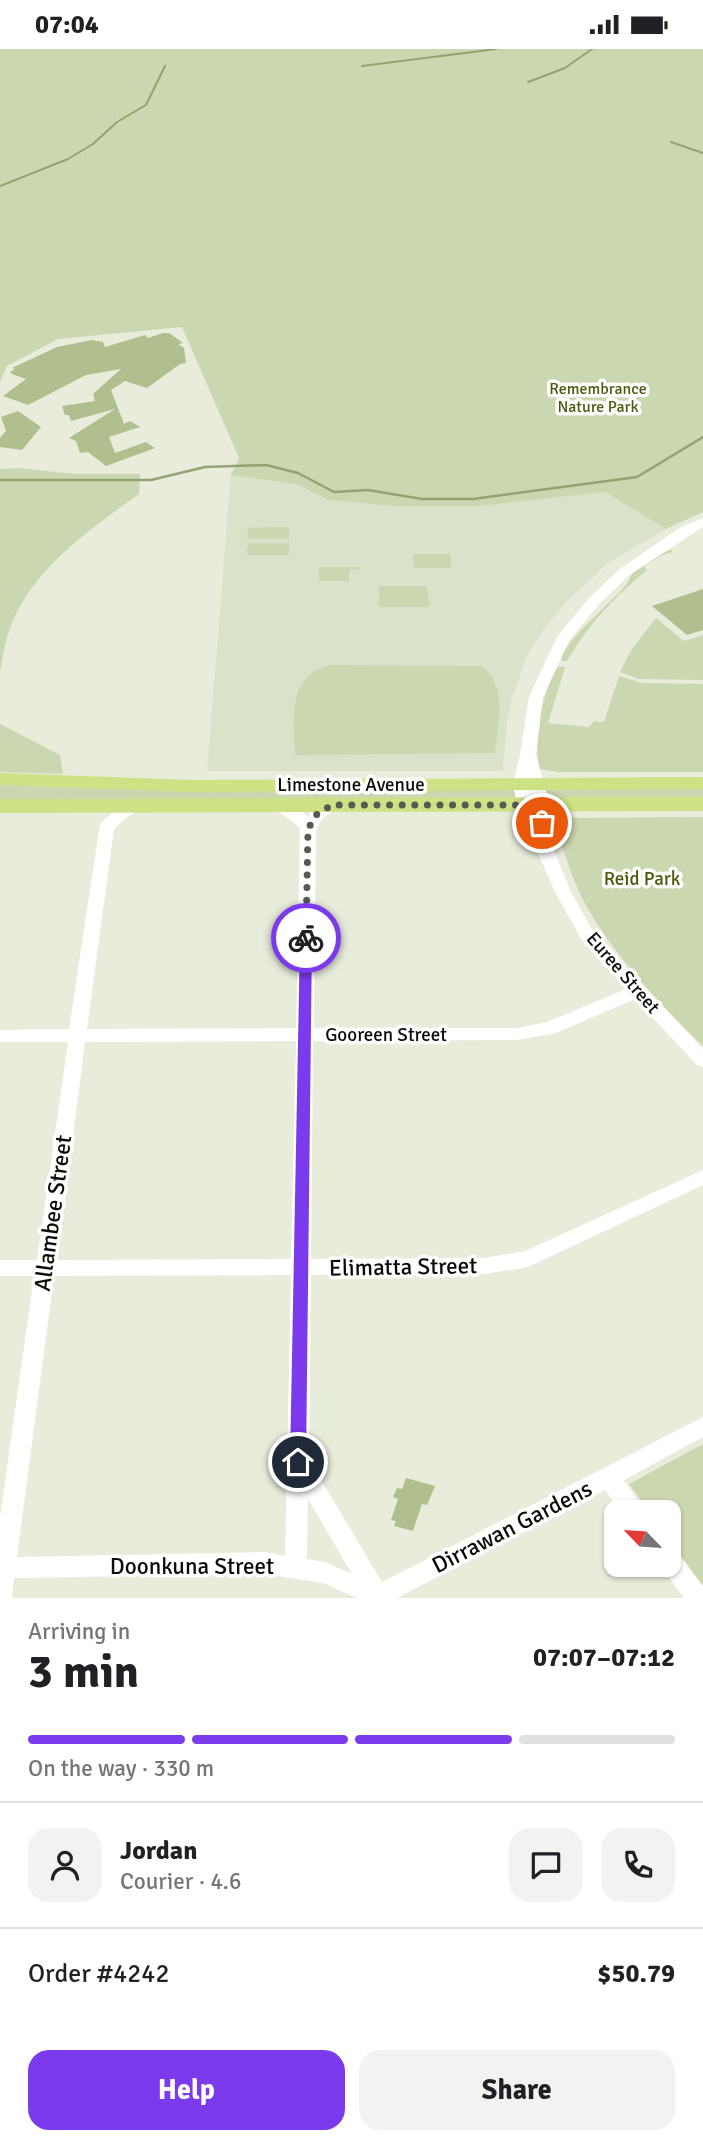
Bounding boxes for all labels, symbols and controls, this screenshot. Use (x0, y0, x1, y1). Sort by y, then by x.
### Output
text: 07:04 (35, 9, 99, 41)
park label: Remembrance Nature Park (549, 379, 647, 417)
street label: Limestone Avenue (277, 773, 425, 797)
pin (512, 793, 572, 853)
icon: bag (523, 804, 561, 842)
park label: Reid Park (604, 867, 681, 891)
courier (271, 903, 341, 973)
icon: bike (287, 919, 325, 957)
street label: Euree Street (581, 927, 665, 1019)
street label: Gooreen Street (325, 1023, 447, 1047)
street label: Allambee Street (28, 1133, 78, 1293)
street label: Elimatta Street (329, 1251, 477, 1283)
pin (268, 1432, 328, 1492)
icon: home (279, 1443, 317, 1481)
street label: Dirrawan Gardens (427, 1474, 597, 1580)
north arrow (604, 1500, 681, 1577)
map controls (604, 1500, 681, 1577)
street label: Doonkuna Street (110, 1552, 274, 1581)
text: Arriving in (28, 1617, 130, 1646)
text: 07:07–07:12 (533, 1642, 675, 1674)
text: 3 min (28, 1644, 139, 1700)
text: On the way · 330 m (28, 1754, 214, 1783)
button: person (28, 1828, 102, 1902)
button: chat (509, 1828, 583, 1902)
button: phone (601, 1828, 675, 1902)
text: Jordan (120, 1835, 197, 1867)
text: Courier · 4.6 (120, 1867, 241, 1896)
text: Order #4242 (28, 1958, 169, 1990)
text: $50.79 (597, 1958, 675, 1990)
button: Help (28, 2050, 345, 2130)
button: Share (359, 2050, 675, 2130)

